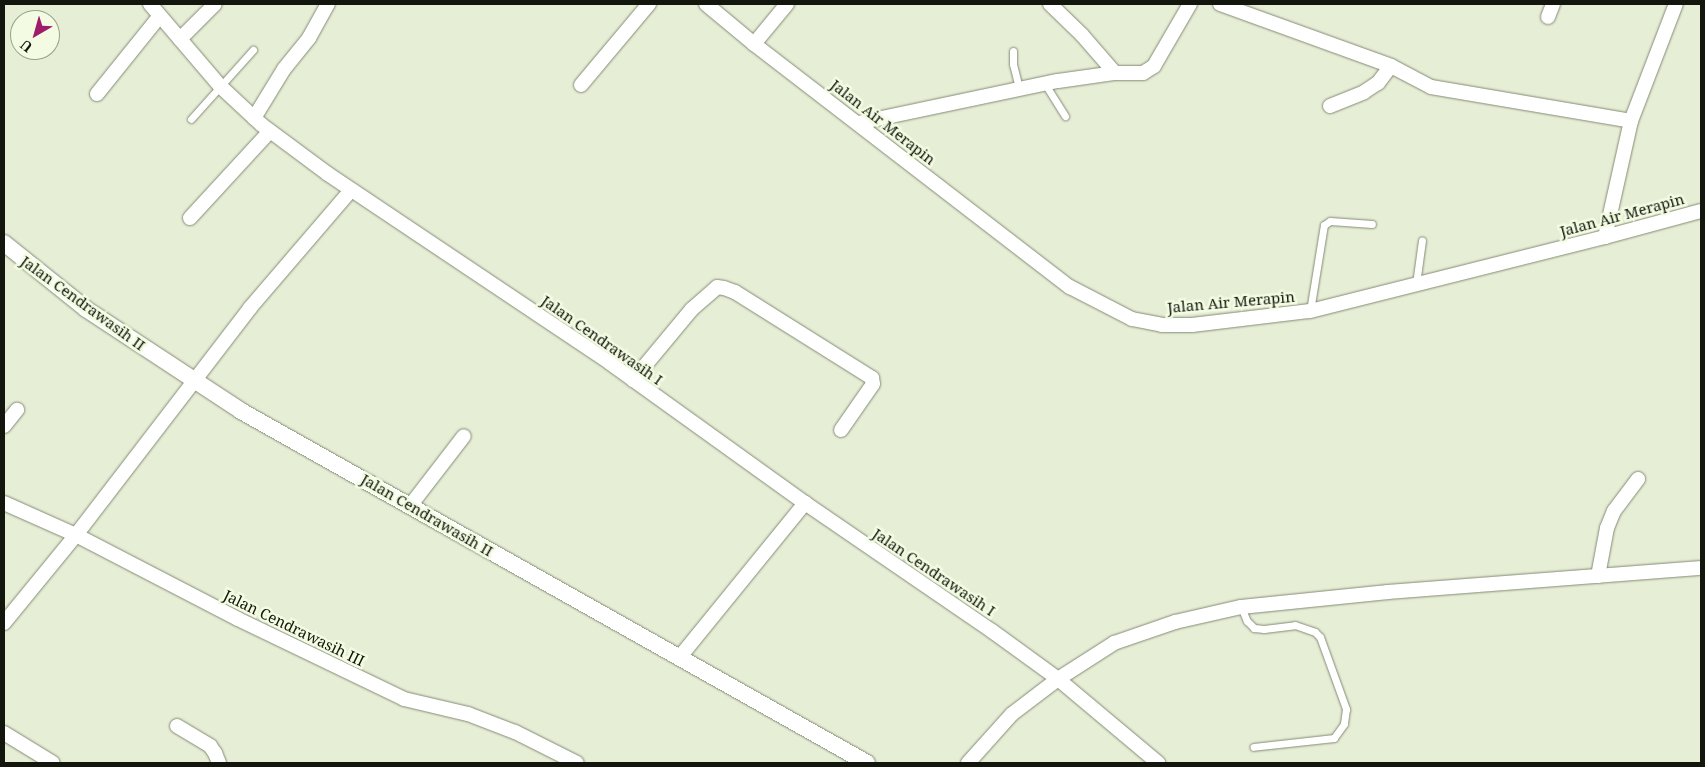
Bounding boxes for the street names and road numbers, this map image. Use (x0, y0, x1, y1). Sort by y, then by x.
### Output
street label: Jalan Air Merapin (827, 76, 939, 168)
street label: Jalan Air Merapin (1558, 190, 1686, 240)
street label: Jalan Cendrawasih II (17, 252, 149, 354)
street label: Jalan Air Merapin (1167, 287, 1295, 317)
street label: Jalan Cendrawasih I (538, 291, 666, 389)
street label: Jalan Cendrawasih II (358, 470, 496, 560)
street label: Jalan Cendrawasih I (869, 524, 999, 620)
street label: Jalan Cendrawasih III (221, 586, 367, 670)

